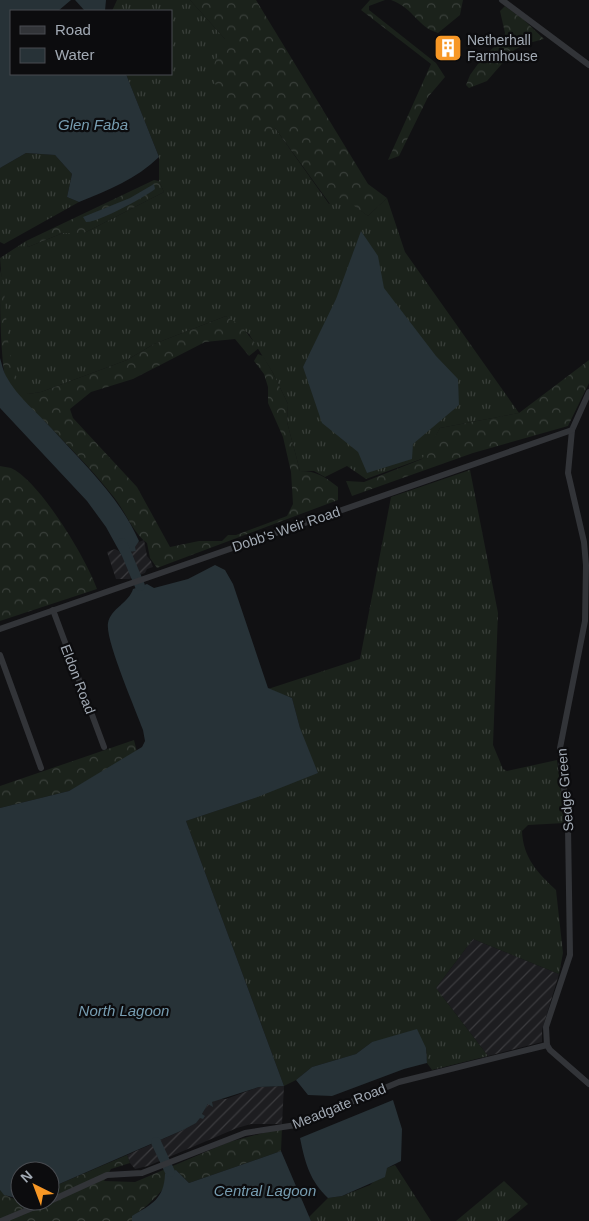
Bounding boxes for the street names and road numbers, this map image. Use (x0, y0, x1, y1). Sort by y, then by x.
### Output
street label: Dobb's Weir Road (230, 503, 342, 555)
street label: Eldon Road (57, 642, 99, 716)
street label: Sedge Green (553, 748, 577, 832)
street label: Meadgate Road (290, 1080, 388, 1132)

